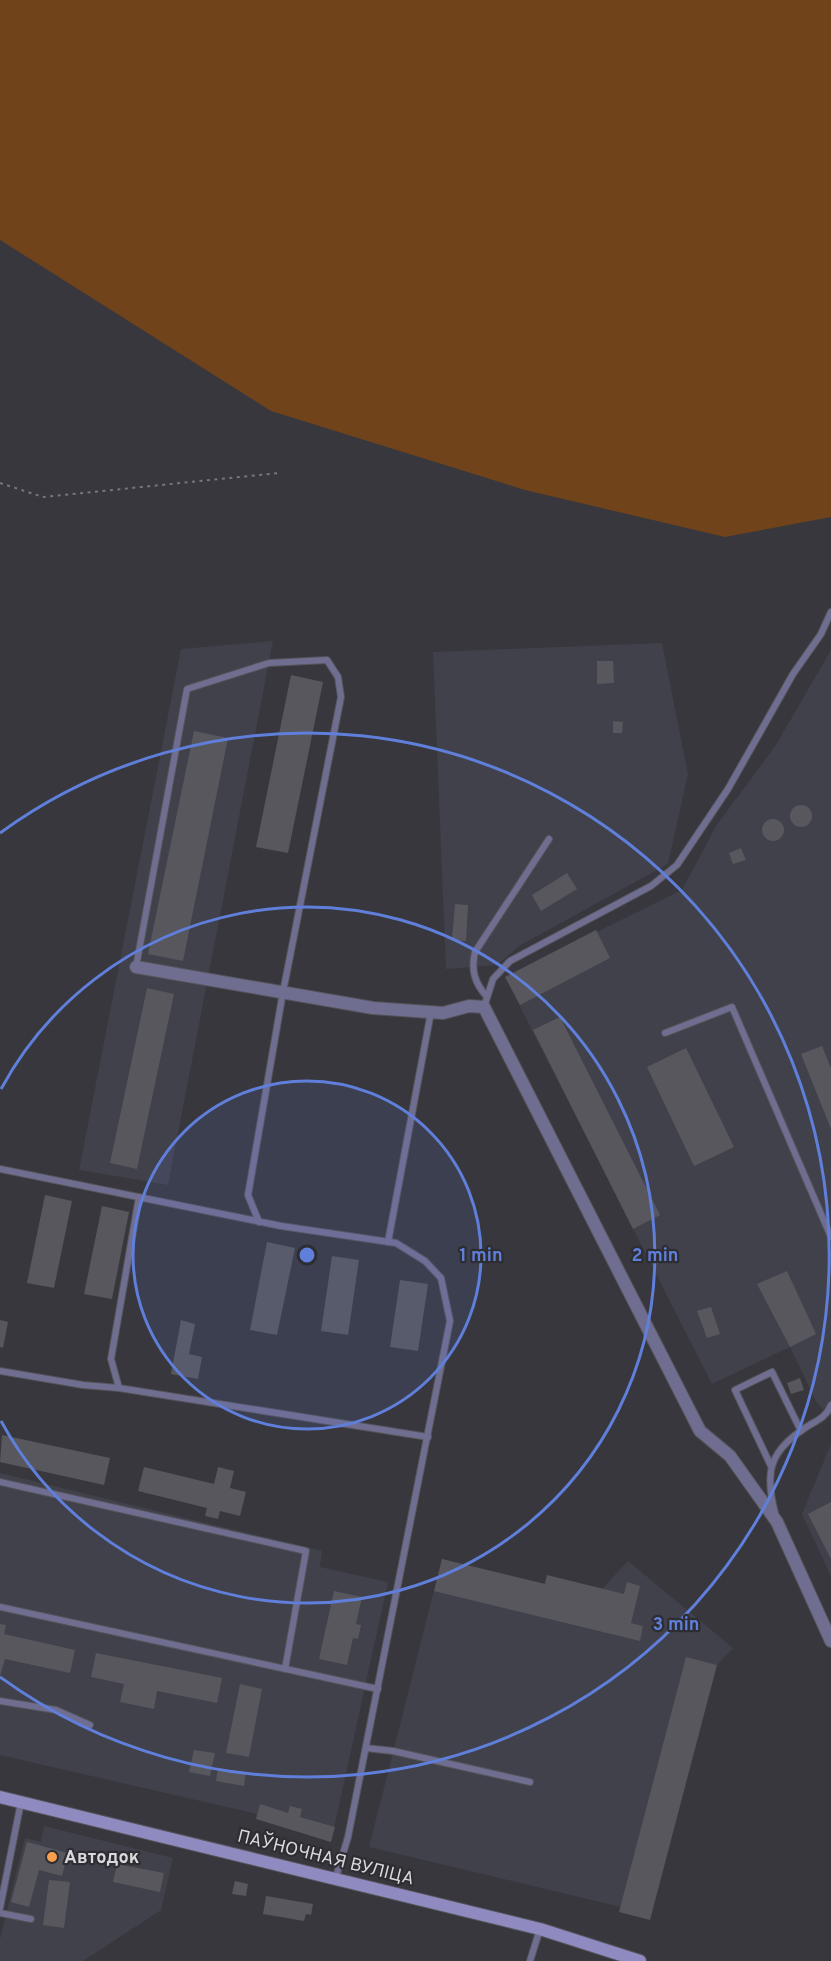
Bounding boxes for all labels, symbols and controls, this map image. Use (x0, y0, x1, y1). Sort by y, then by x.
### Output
centre of rings (297, 1245, 317, 1265)
text: 1 min (459, 1245, 503, 1268)
text: 2 min (631, 1245, 679, 1268)
text: 3 min (653, 1614, 699, 1637)
street label: ПАЎНОЧНАЯ ВУЛІЦА (235, 1823, 417, 1892)
place label: Автодок (64, 1847, 140, 1870)
marker: Автодок (45, 1850, 59, 1864)

